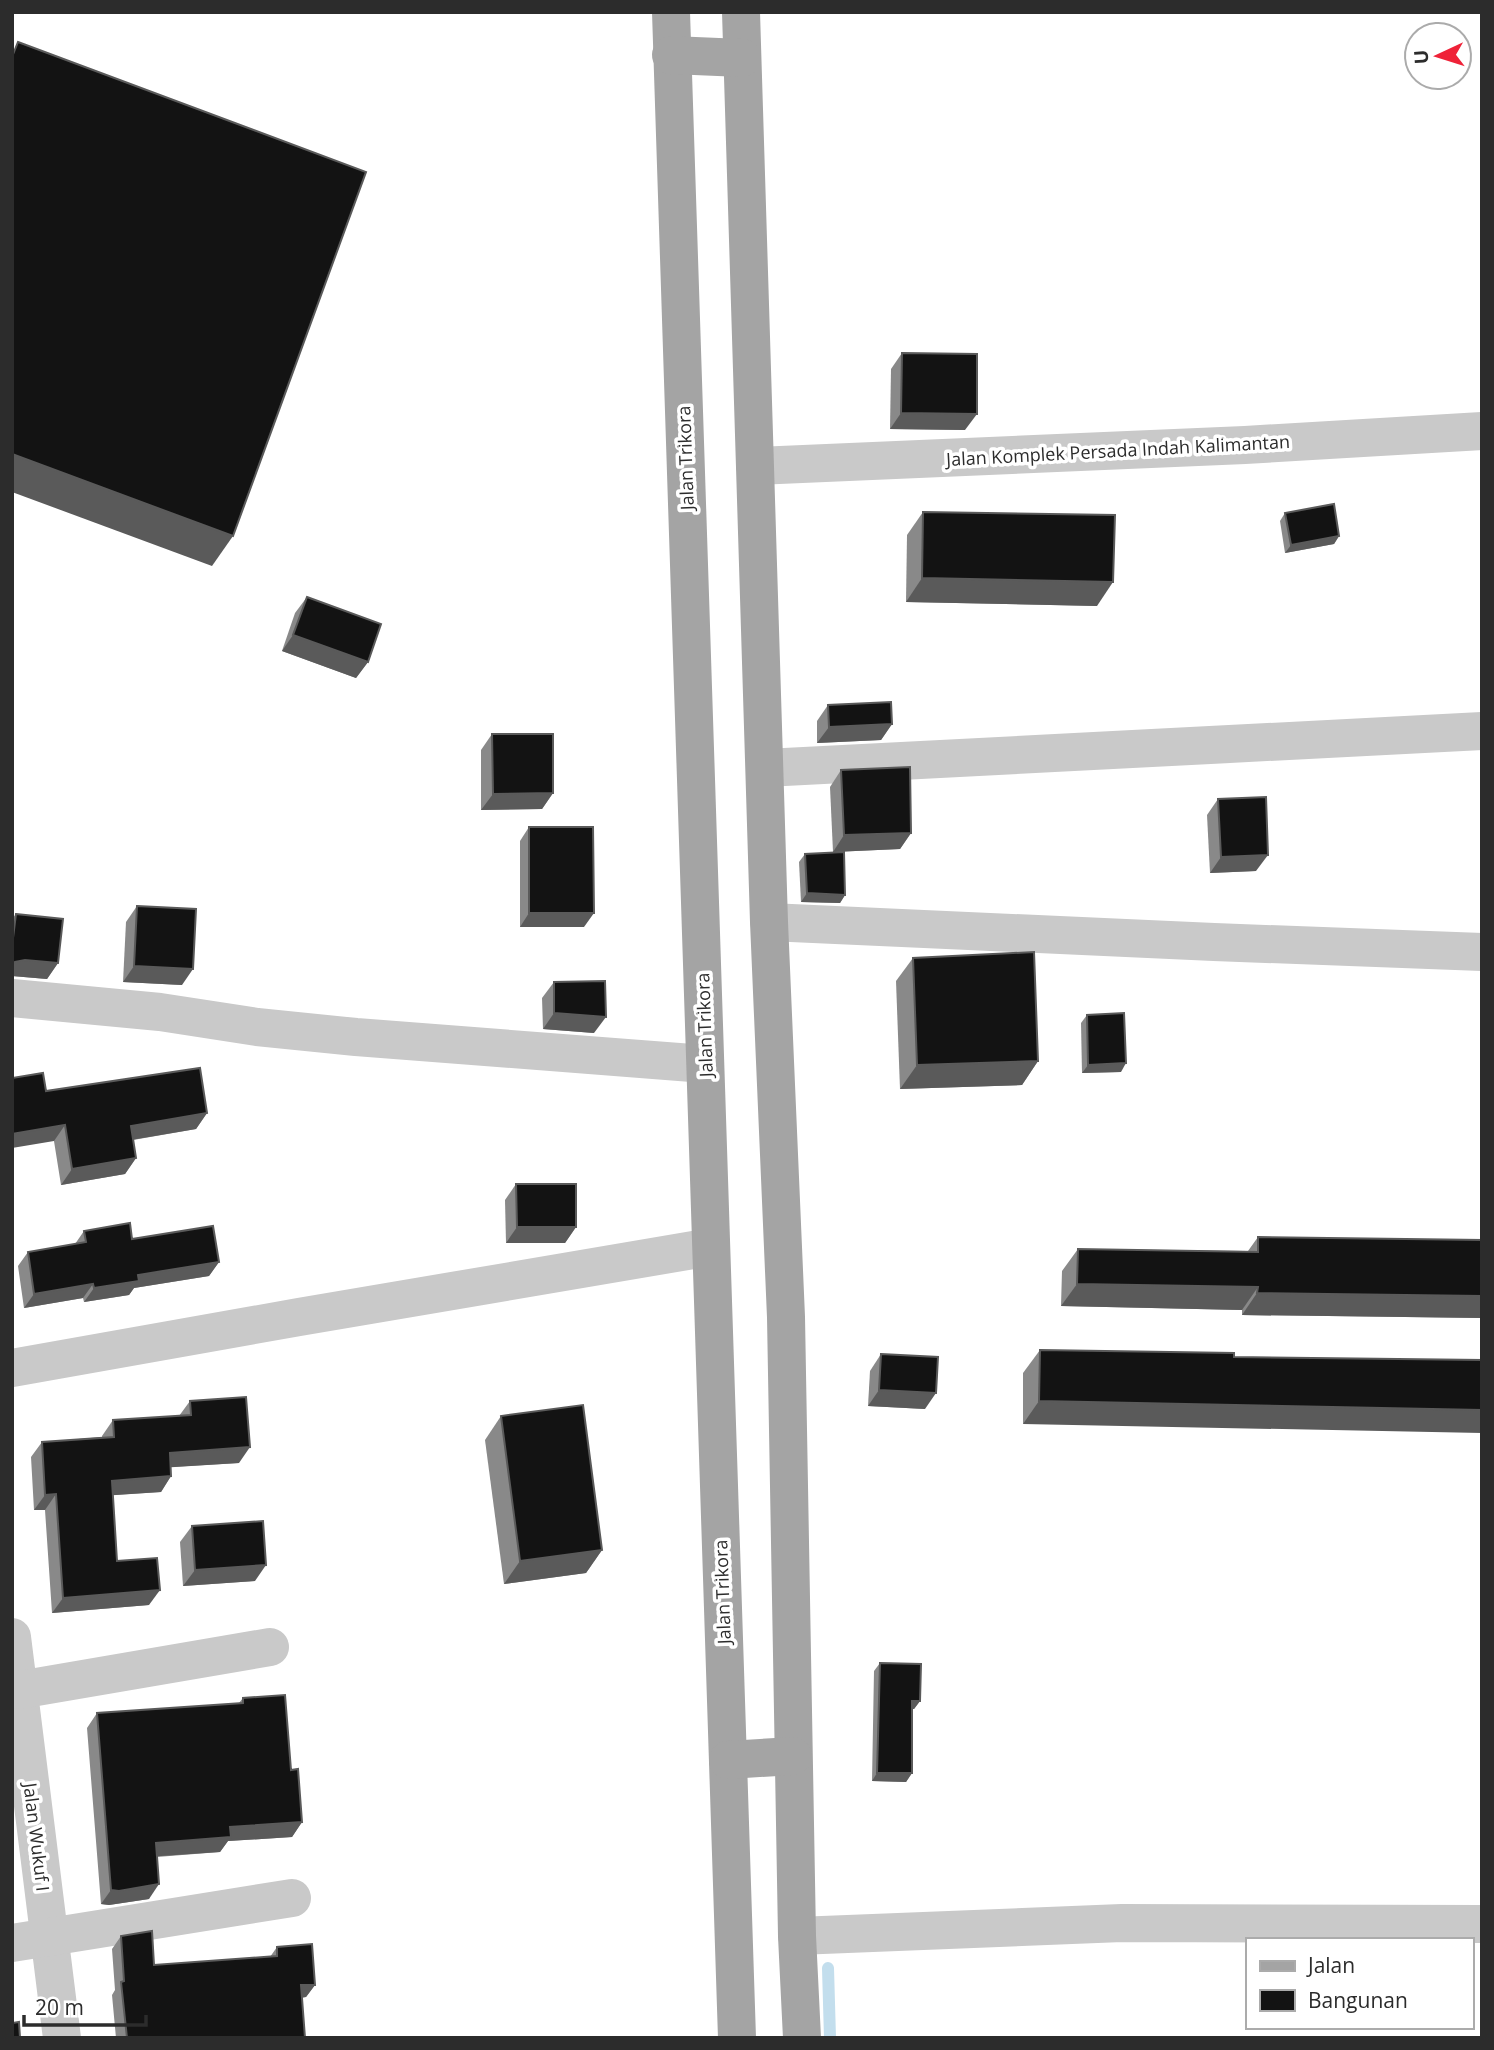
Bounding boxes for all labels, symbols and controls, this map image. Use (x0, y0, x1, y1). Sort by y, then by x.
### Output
north arrow (1403, 21, 1473, 91)
text: U (1408, 49, 1435, 65)
street label: Jalan Trikora (671, 405, 699, 513)
street label: Jalan Komplek Persada Indah Kalimantan (944, 429, 1290, 471)
street label: Jalan Trikora (690, 972, 718, 1080)
street label: Jalan Trikora (708, 1539, 736, 1647)
street label: Jalan Wukuf I (18, 1779, 56, 1893)
legend (1246, 1938, 1473, 2029)
text: Jalan (1306, 1951, 1355, 1979)
scale bar (24, 1983, 147, 2027)
text: Bangunan (1308, 1986, 1408, 2014)
text: 20 m (35, 1993, 84, 2021)

